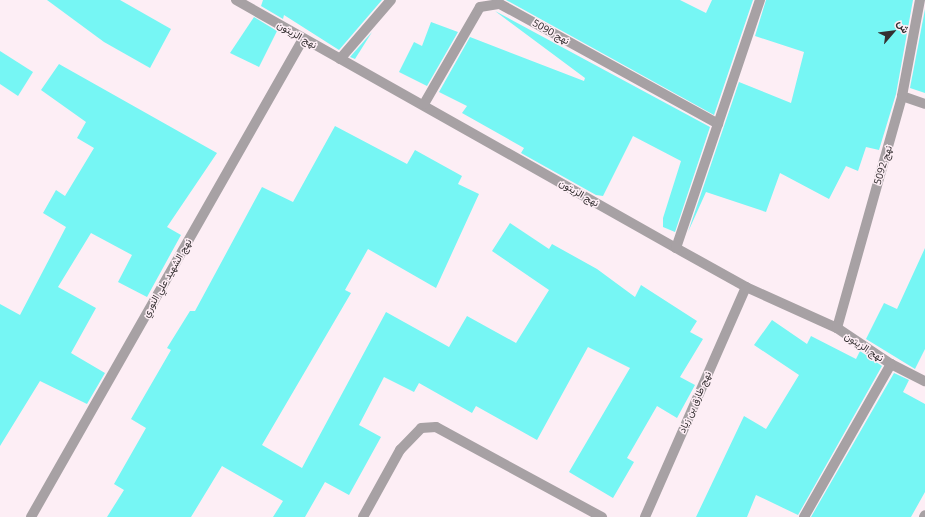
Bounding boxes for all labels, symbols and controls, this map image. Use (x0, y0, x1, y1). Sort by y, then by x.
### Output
north arrow (873, 12, 913, 52)
street label: نهج 5090 (531, 17, 571, 47)
text: ش (894, 17, 914, 35)
street label: نهج الزيتون (275, 19, 319, 51)
street label: نهج 5092 (871, 144, 895, 186)
street label: نهج الزيتون (557, 177, 601, 209)
street label: نهج الشهيد علي النوري (140, 237, 194, 319)
street label: نهج الزيتون (842, 330, 886, 364)
street label: نهج طارق بن زياد (676, 370, 714, 434)

